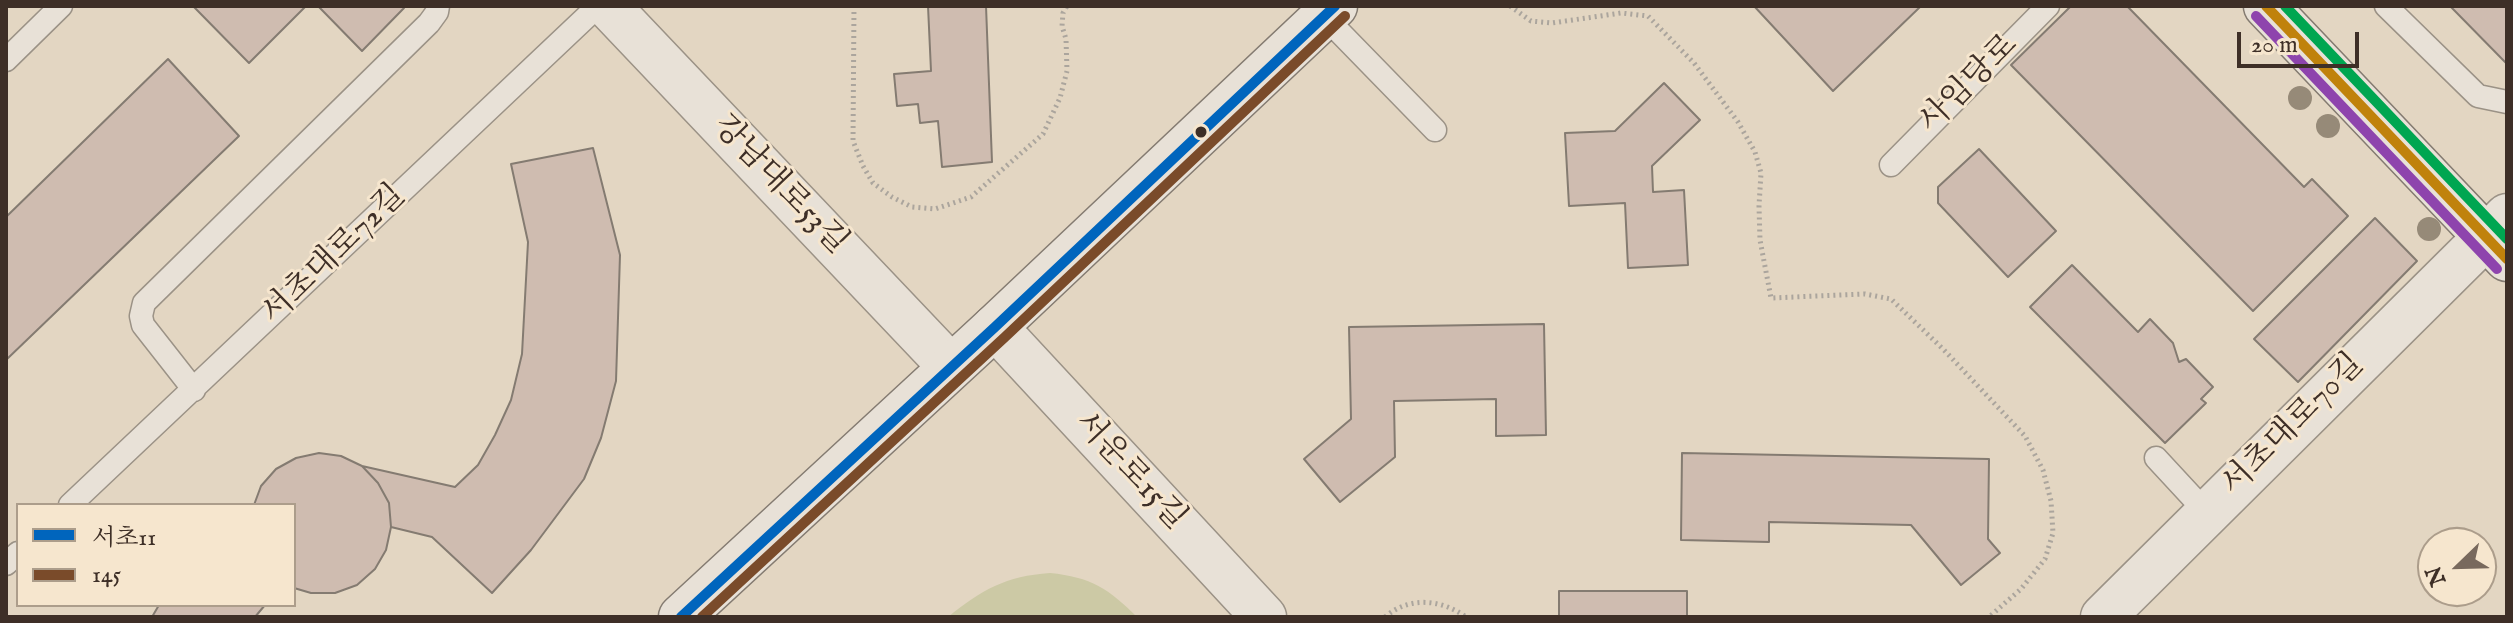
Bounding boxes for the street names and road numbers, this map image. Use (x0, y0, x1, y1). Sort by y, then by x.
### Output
street label: 사임당로 (1913, 28, 2027, 142)
street label: 강남대로53길 (703, 109, 855, 263)
street label: 서초대로72길 (255, 178, 415, 334)
street label: 서초대로70길 (2215, 347, 2373, 505)
street label: 서운로15길 (1065, 405, 1193, 539)

